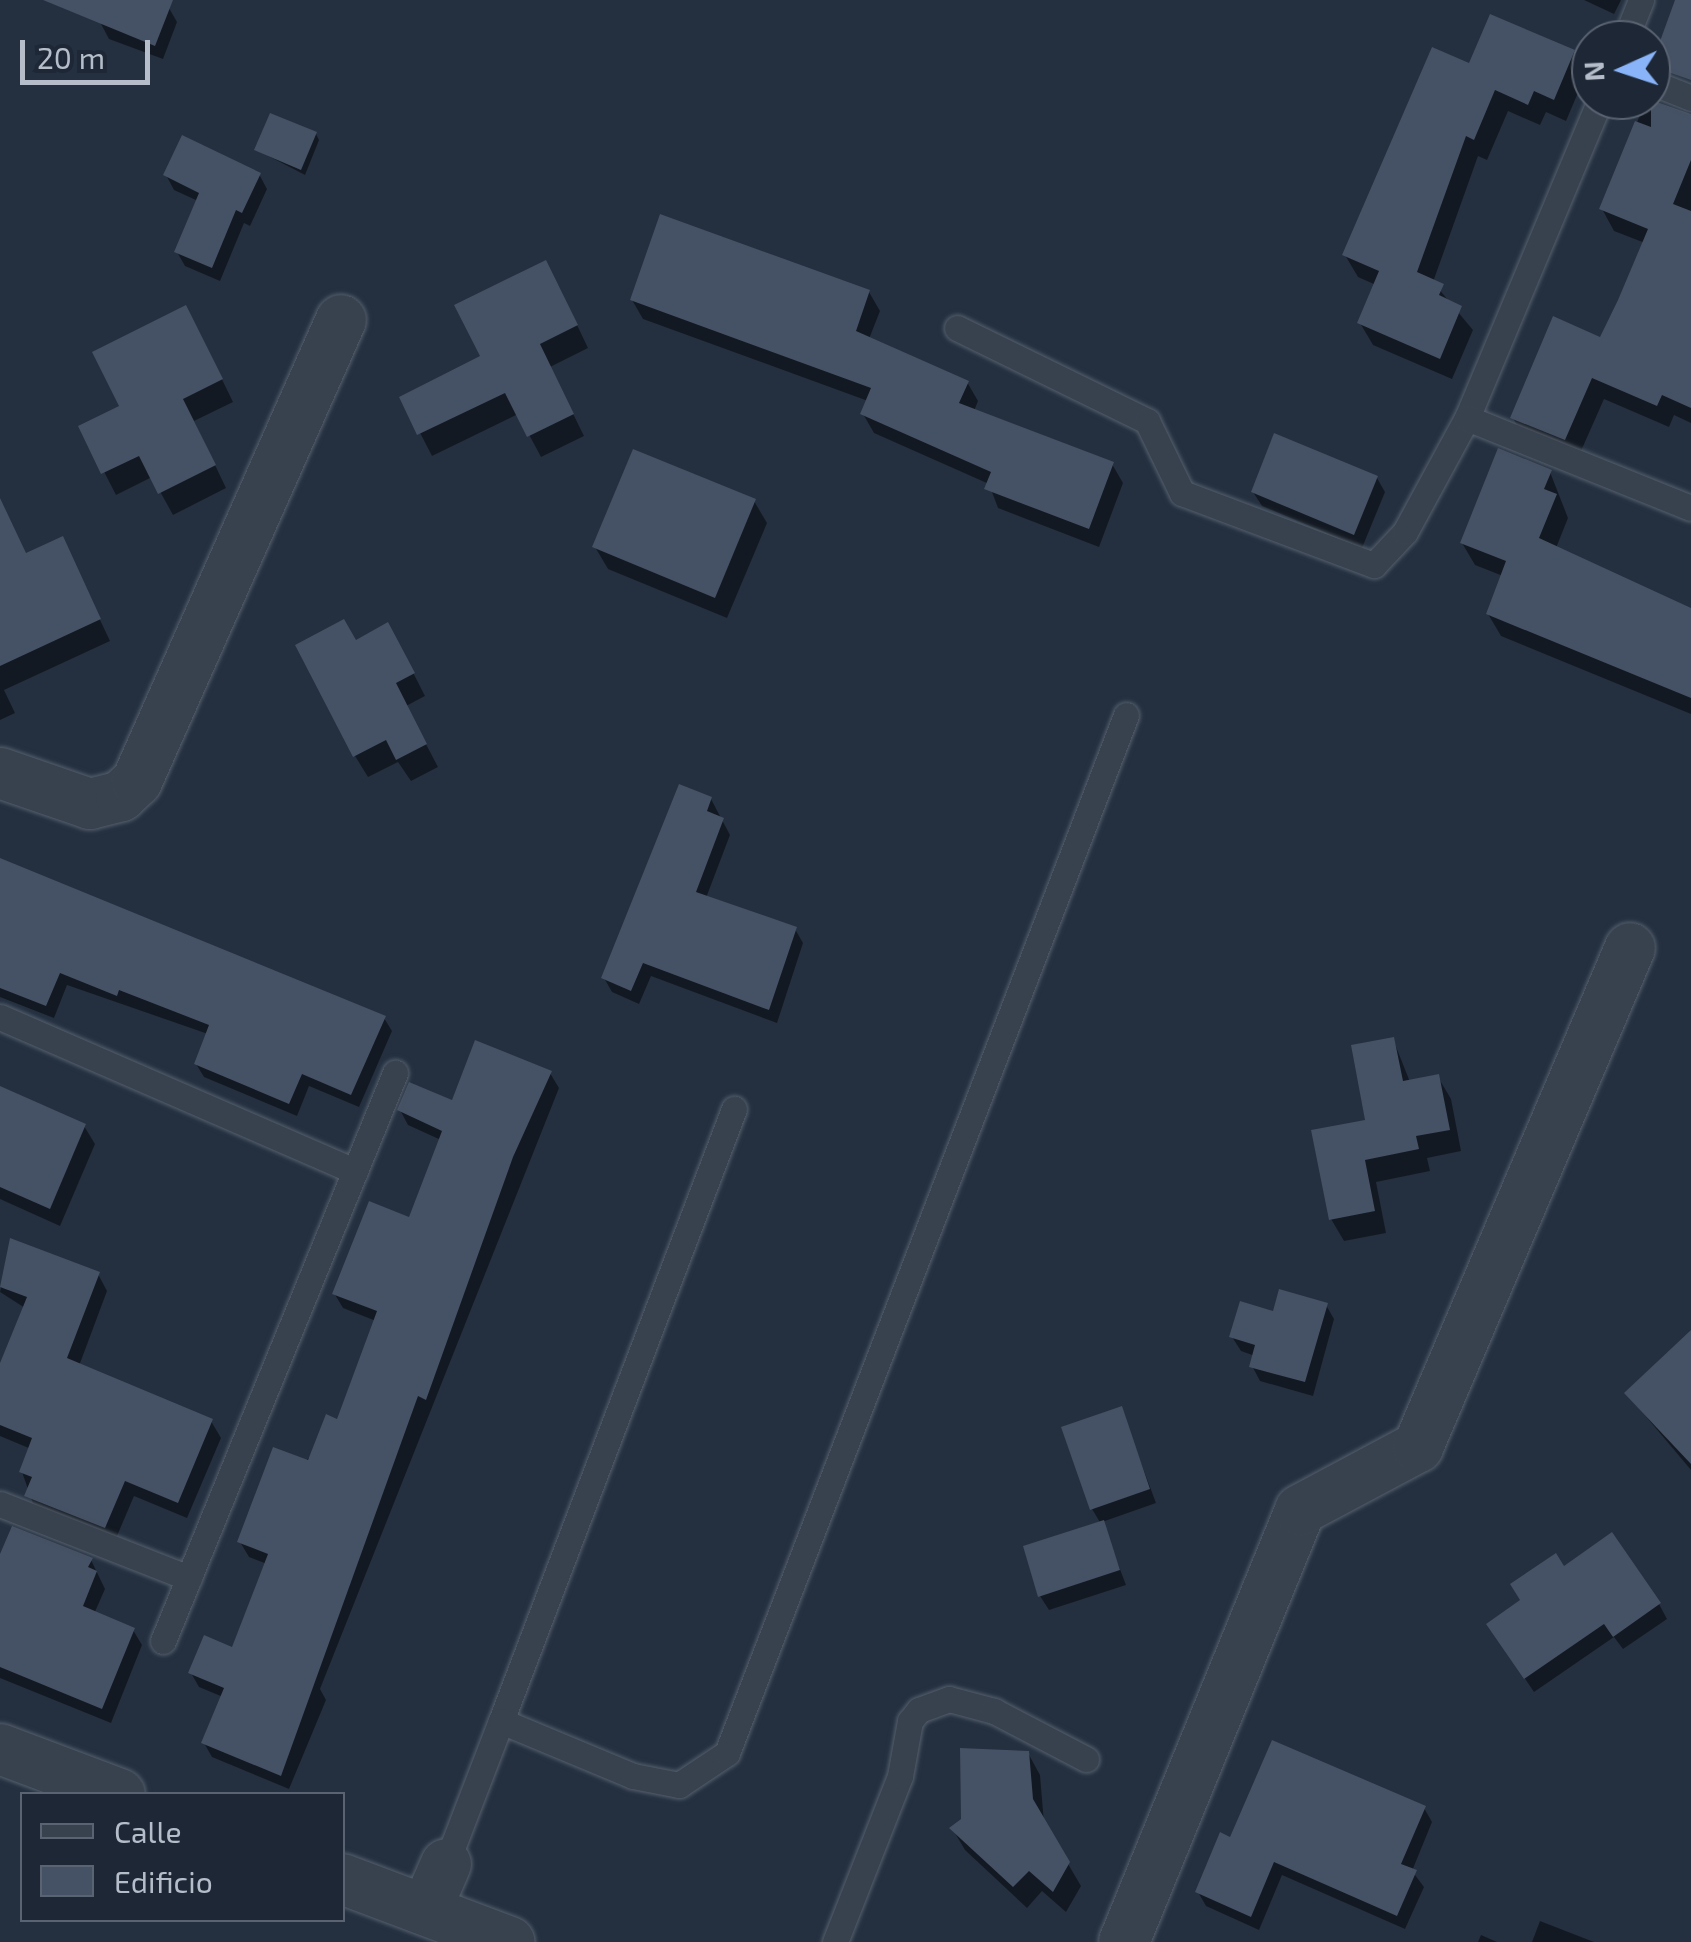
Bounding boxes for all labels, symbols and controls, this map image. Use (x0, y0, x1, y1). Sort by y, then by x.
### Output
scale bar (25, 20, 155, 82)
north arrow (1571, 20, 1671, 120)
text: 20 m (37, 39, 105, 75)
text: N (1576, 60, 1611, 82)
legend (20, 1792, 345, 1922)
text: Calle (114, 1813, 182, 1849)
text: Edificio (114, 1863, 213, 1899)

